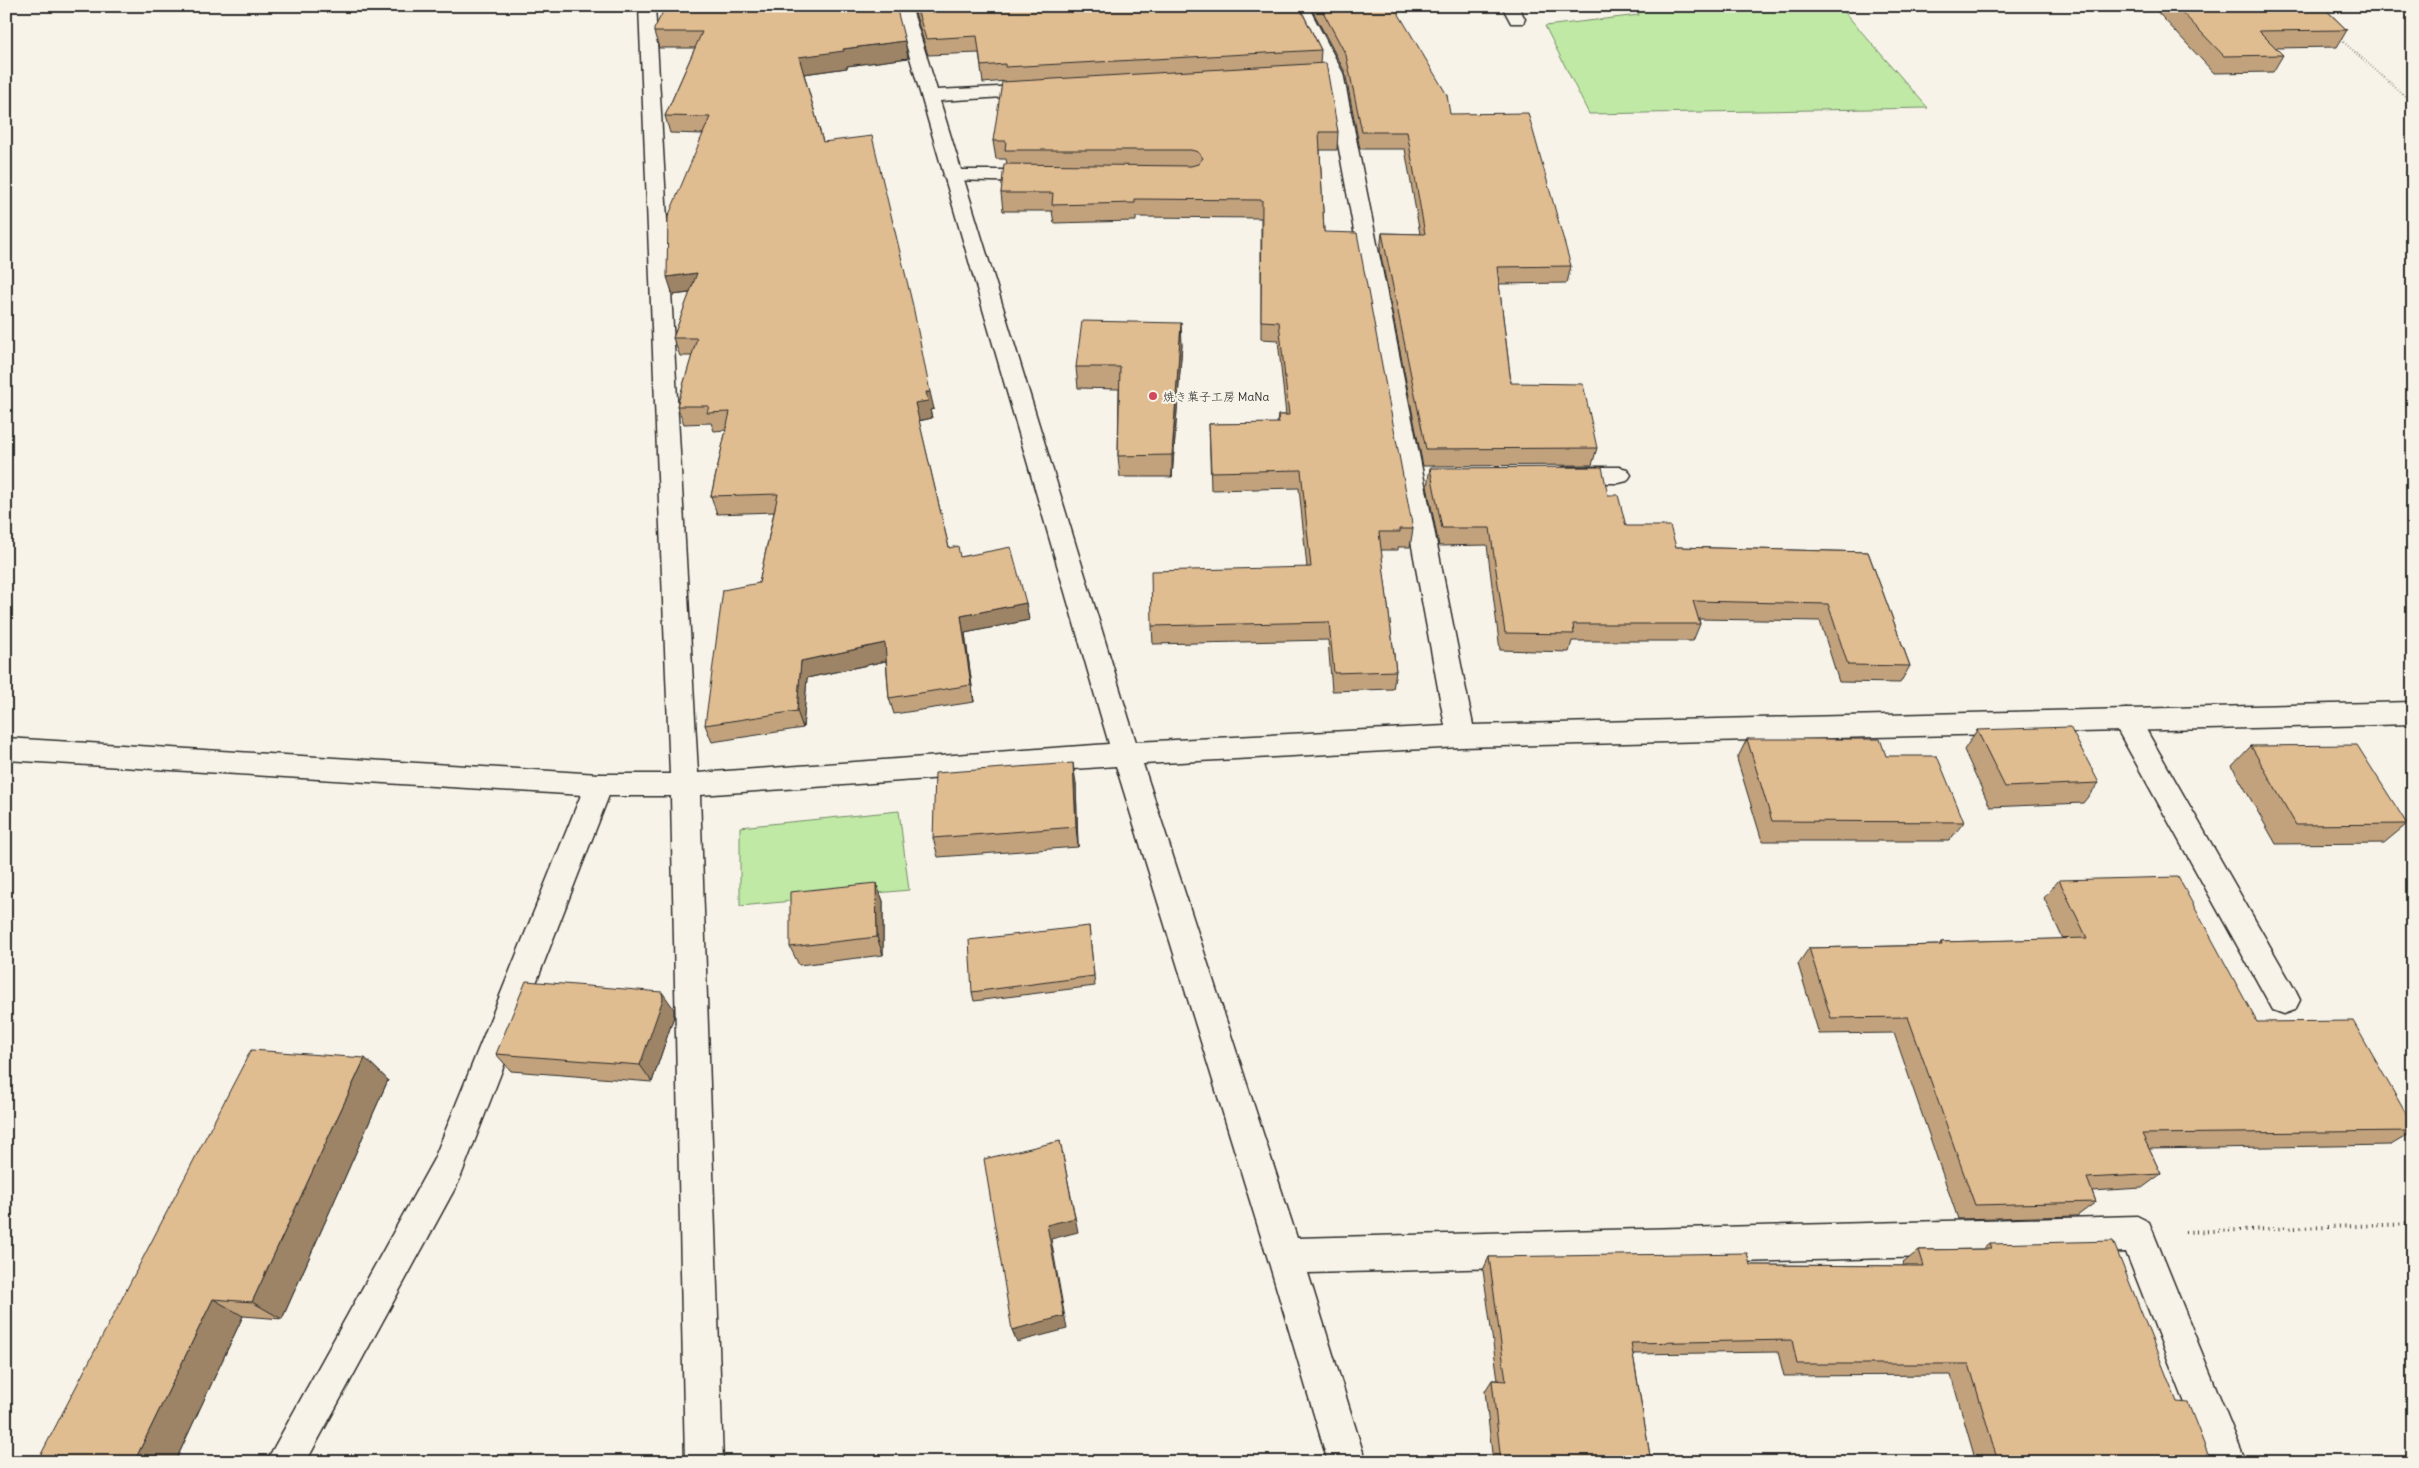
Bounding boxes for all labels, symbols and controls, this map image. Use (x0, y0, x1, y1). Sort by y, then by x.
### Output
place label: 焼き菓子工房 MaNa (1163, 389, 1269, 404)
marker: 焼き菓子工房 MaNa (1147, 390, 1159, 402)

